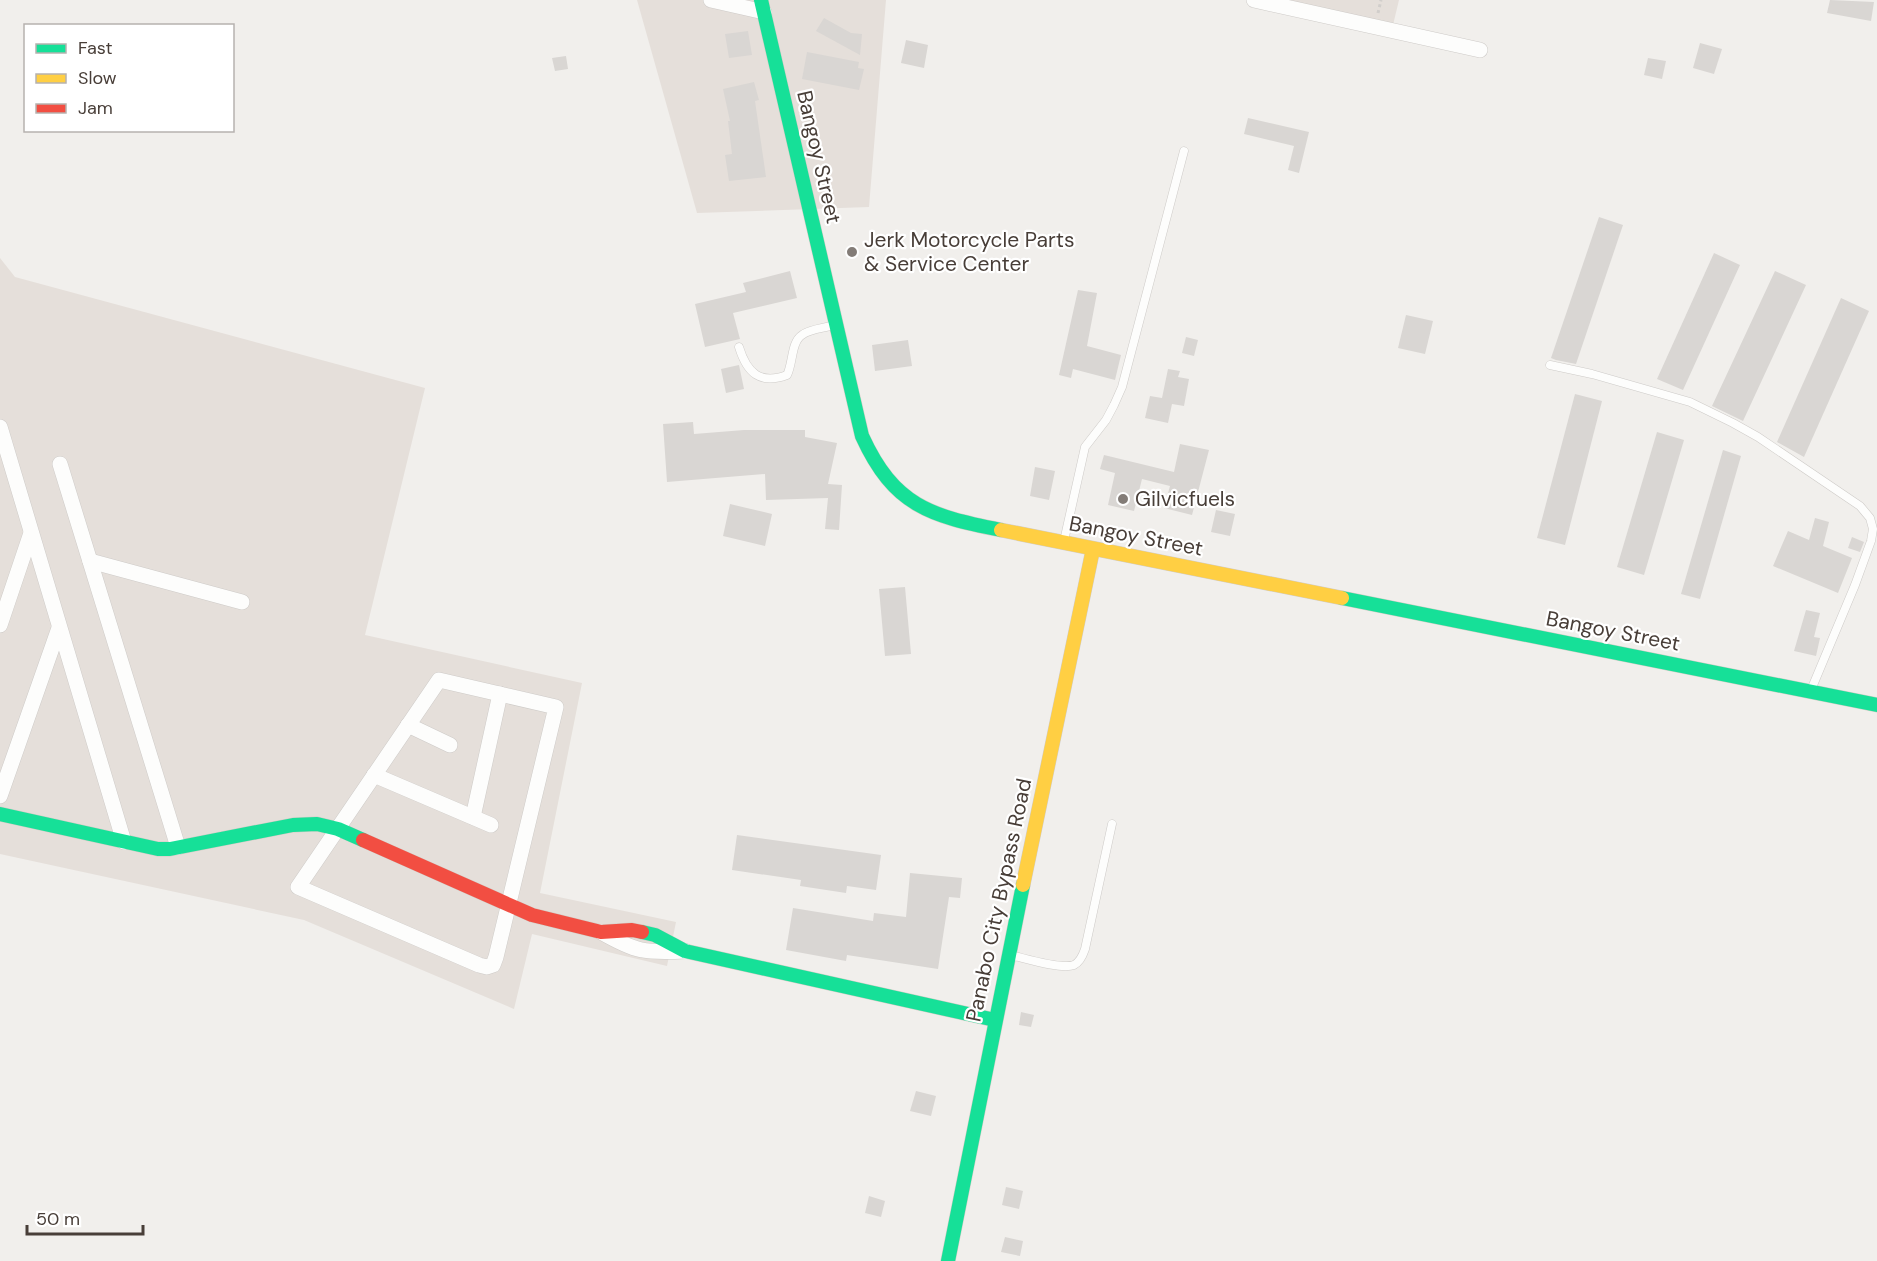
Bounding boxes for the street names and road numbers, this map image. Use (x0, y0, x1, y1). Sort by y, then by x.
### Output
street label: Bangoy Street (790, 88, 848, 226)
street label: Bangoy Street (1067, 509, 1205, 563)
street label: Bangoy Street (1544, 604, 1682, 658)
street label: Panabo City Bypass Road (960, 776, 1038, 1024)

